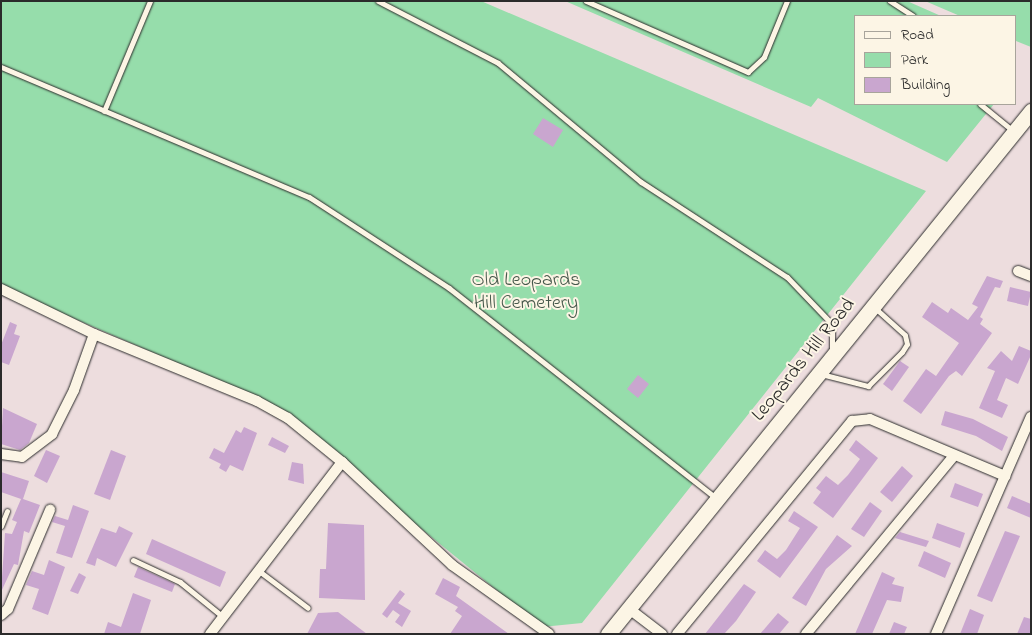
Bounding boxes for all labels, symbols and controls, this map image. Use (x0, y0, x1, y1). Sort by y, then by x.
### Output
legend (854, 15, 1017, 105)
text: Road (901, 24, 934, 46)
text: Park (901, 49, 928, 71)
text: Building (901, 74, 950, 96)
park label: Old Leopards Hill Cemetery (472, 268, 580, 315)
street label: Leopards Hill Road (747, 294, 861, 426)

